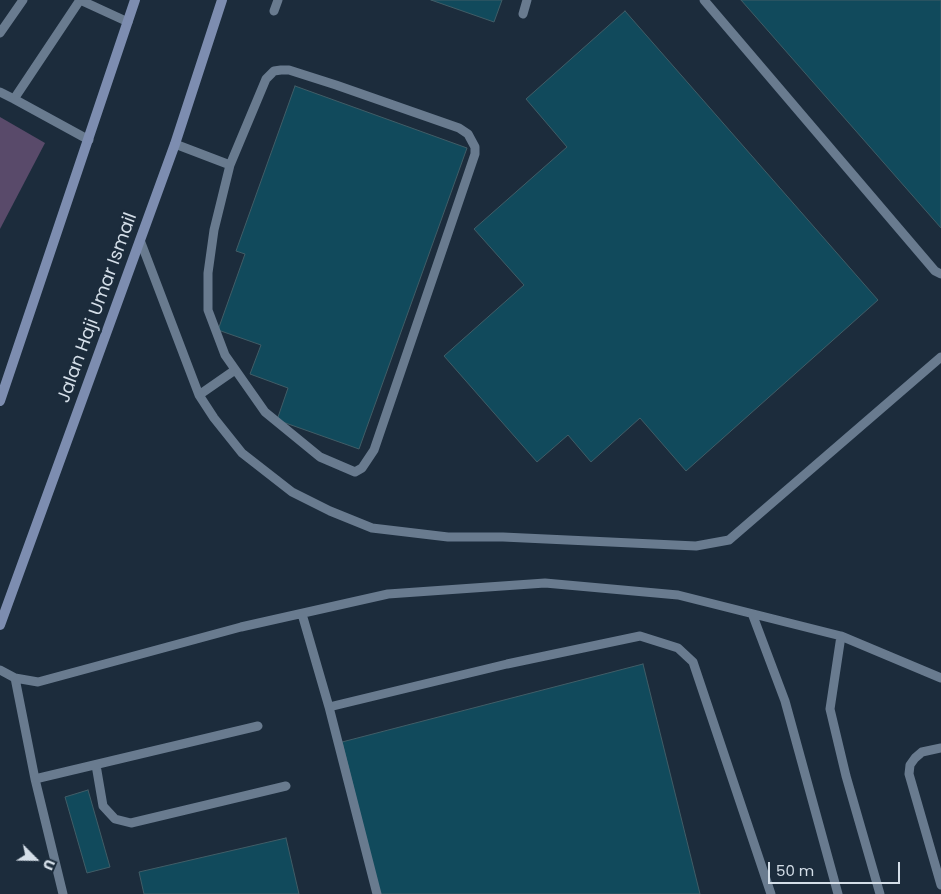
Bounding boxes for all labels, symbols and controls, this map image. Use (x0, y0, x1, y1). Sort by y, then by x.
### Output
street label: Jalan Haji Umar Ismail (54, 210, 142, 406)
north arrow (10, 834, 60, 884)
scale bar (771, 852, 904, 884)
text: U (38, 856, 60, 873)
text: 50 m (776, 860, 814, 881)

